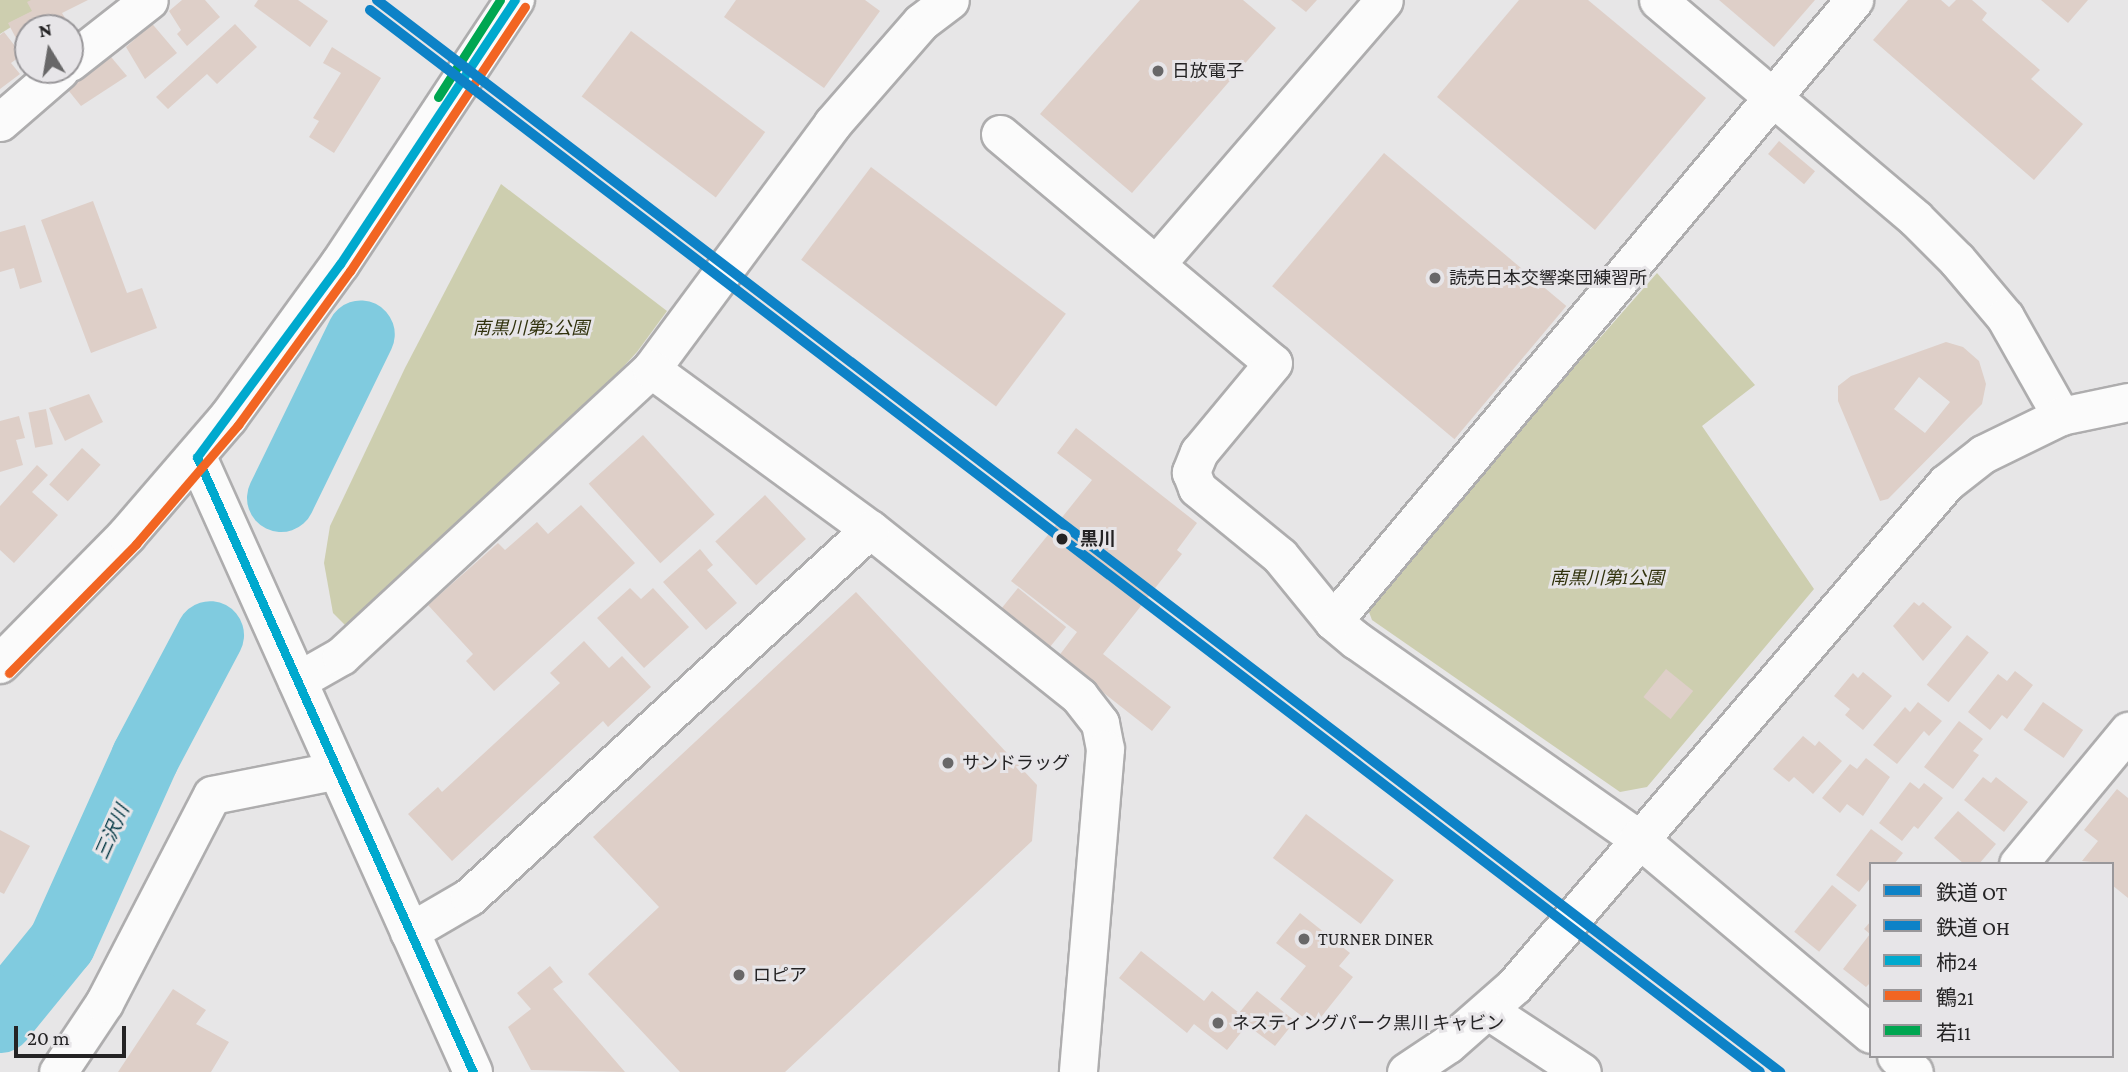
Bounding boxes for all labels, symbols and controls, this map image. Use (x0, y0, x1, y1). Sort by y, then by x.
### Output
north arrow (14, 14, 84, 84)
text: N (37, 18, 54, 41)
place label: 日放電子 (1172, 60, 1244, 82)
marker: 日放電子 (1150, 63, 1166, 79)
place label: 読売日本交響楽団練習所 (1449, 267, 1647, 289)
marker: 読売日本交響楽団練習所 (1427, 270, 1443, 286)
park label: 南黒川第2公園 (473, 317, 589, 339)
marker: 黒川 (1051, 528, 1073, 550)
place label: 黒川 (1080, 528, 1116, 550)
park label: 南黒川第1公園 (1550, 567, 1664, 589)
place label: サンドラッグ (962, 752, 1070, 774)
marker: サンドラッグ (940, 755, 956, 771)
water label: 三沢川 (90, 801, 134, 863)
legend (1869, 862, 2114, 1058)
text: 鉄道 OT (1936, 881, 2007, 905)
text: 鉄道 OH (1936, 916, 2010, 940)
place label: TURNER DINER (1318, 928, 1433, 950)
marker: TURNER DINER (1296, 931, 1312, 947)
text: 柿24 (1936, 951, 1978, 975)
place label: ロピア (753, 964, 807, 986)
marker: ロピア (731, 967, 747, 983)
text: 鶴21 (1936, 986, 1974, 1010)
scale bar (18, 1012, 130, 1056)
place label: ネスティングパーク黒川 キャビン (1232, 1012, 1505, 1034)
marker: ネスティングパーク黒川 キャビン (1210, 1015, 1226, 1031)
text: 若11 (1936, 1021, 1971, 1045)
text: 20 m (27, 1026, 70, 1050)

